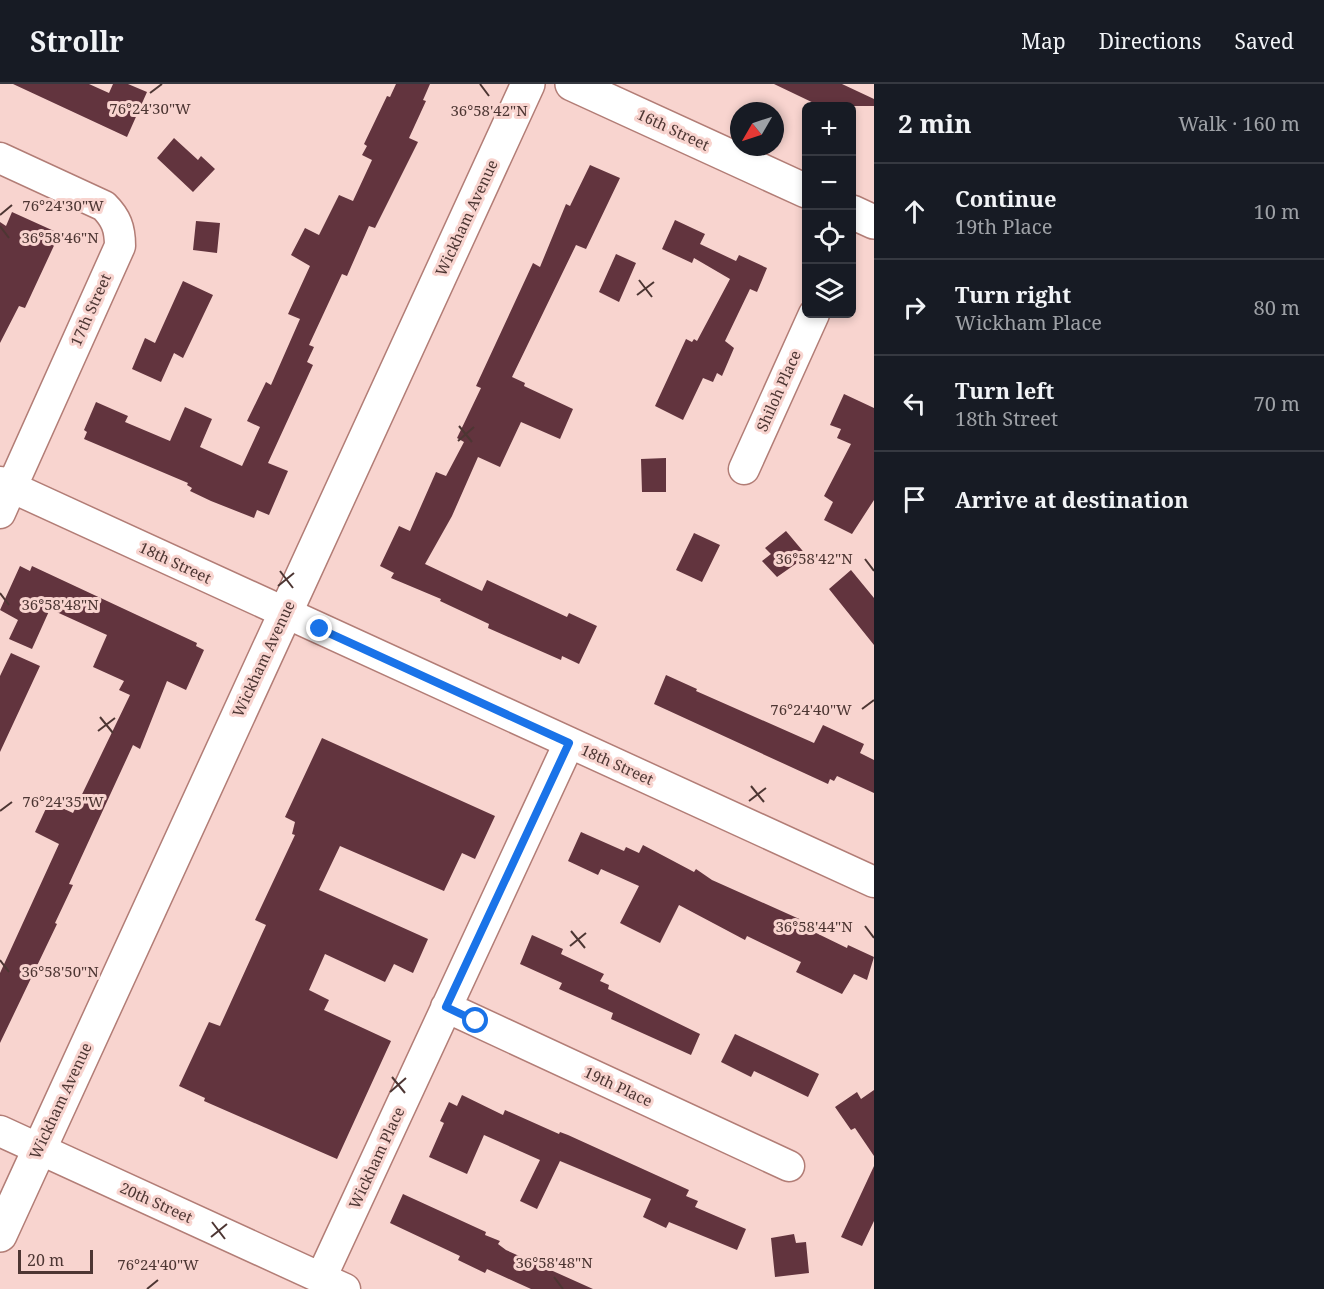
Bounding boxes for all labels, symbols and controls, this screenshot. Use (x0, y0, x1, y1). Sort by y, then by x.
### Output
text: Strollr (30, 22, 124, 60)
text: Map (1021, 27, 1066, 55)
text: Directions (1099, 27, 1201, 55)
text: Saved (1234, 27, 1294, 55)
text: 76°24'30"W (109, 98, 191, 118)
text: 36°58'42"N (450, 100, 528, 120)
north arrow (730, 102, 784, 156)
map controls (802, 102, 856, 318)
button: + (802, 102, 856, 156)
street label: 16th Street (634, 104, 713, 154)
text: 2 min (898, 105, 972, 141)
text: Walk · 160 m (1178, 110, 1300, 137)
street label: Wickham Avenue (430, 156, 502, 279)
button: − (802, 156, 856, 210)
text: Continue (955, 183, 1057, 213)
text: 76°24'30"W (22, 195, 104, 215)
icon: ahead (898, 195, 931, 228)
text: 10 m (1254, 198, 1300, 225)
button: locate (802, 210, 856, 264)
text: 19th Place (955, 213, 1052, 240)
text: 36°58'46"N (21, 227, 99, 247)
button: layers (802, 264, 856, 318)
street label: 17th Street (65, 270, 115, 349)
text: Turn right (955, 279, 1071, 309)
icon: right (898, 291, 931, 324)
text: 80 m (1254, 294, 1300, 321)
text: Wickham Place (955, 309, 1102, 336)
street label: Shiloh Place (751, 347, 805, 434)
text: Turn left (955, 375, 1054, 405)
icon: left (898, 387, 931, 420)
text: 70 m (1254, 390, 1300, 417)
text: 18th Street (955, 405, 1058, 432)
icon: arrive (898, 483, 931, 516)
text: Arrive at destination (955, 484, 1189, 514)
street label: 18th Street (136, 537, 215, 587)
text: 36°58'42"N (775, 548, 853, 568)
text: 36°58'48"N (21, 594, 99, 614)
street label: Wickham Avenue (227, 597, 299, 720)
route end (306, 615, 332, 641)
text: 76°24'40"W (770, 699, 852, 719)
street label: 18th Street (578, 739, 657, 789)
text: 76°24'35"W (22, 791, 104, 811)
text: 36°58'44"N (775, 916, 853, 936)
text: 36°58'50"N (21, 961, 99, 981)
route start (462, 1007, 488, 1033)
street label: Wickham Avenue (24, 1039, 96, 1162)
street label: 19th Place (581, 1062, 656, 1111)
street label: Wickham Place (344, 1103, 408, 1212)
street label: 20th Street (117, 1177, 196, 1227)
scale bar (18, 1247, 93, 1274)
text: 20 m (27, 1249, 64, 1271)
text: 36°58'48"N (515, 1252, 593, 1272)
text: 76°24'40"W (117, 1254, 199, 1274)

